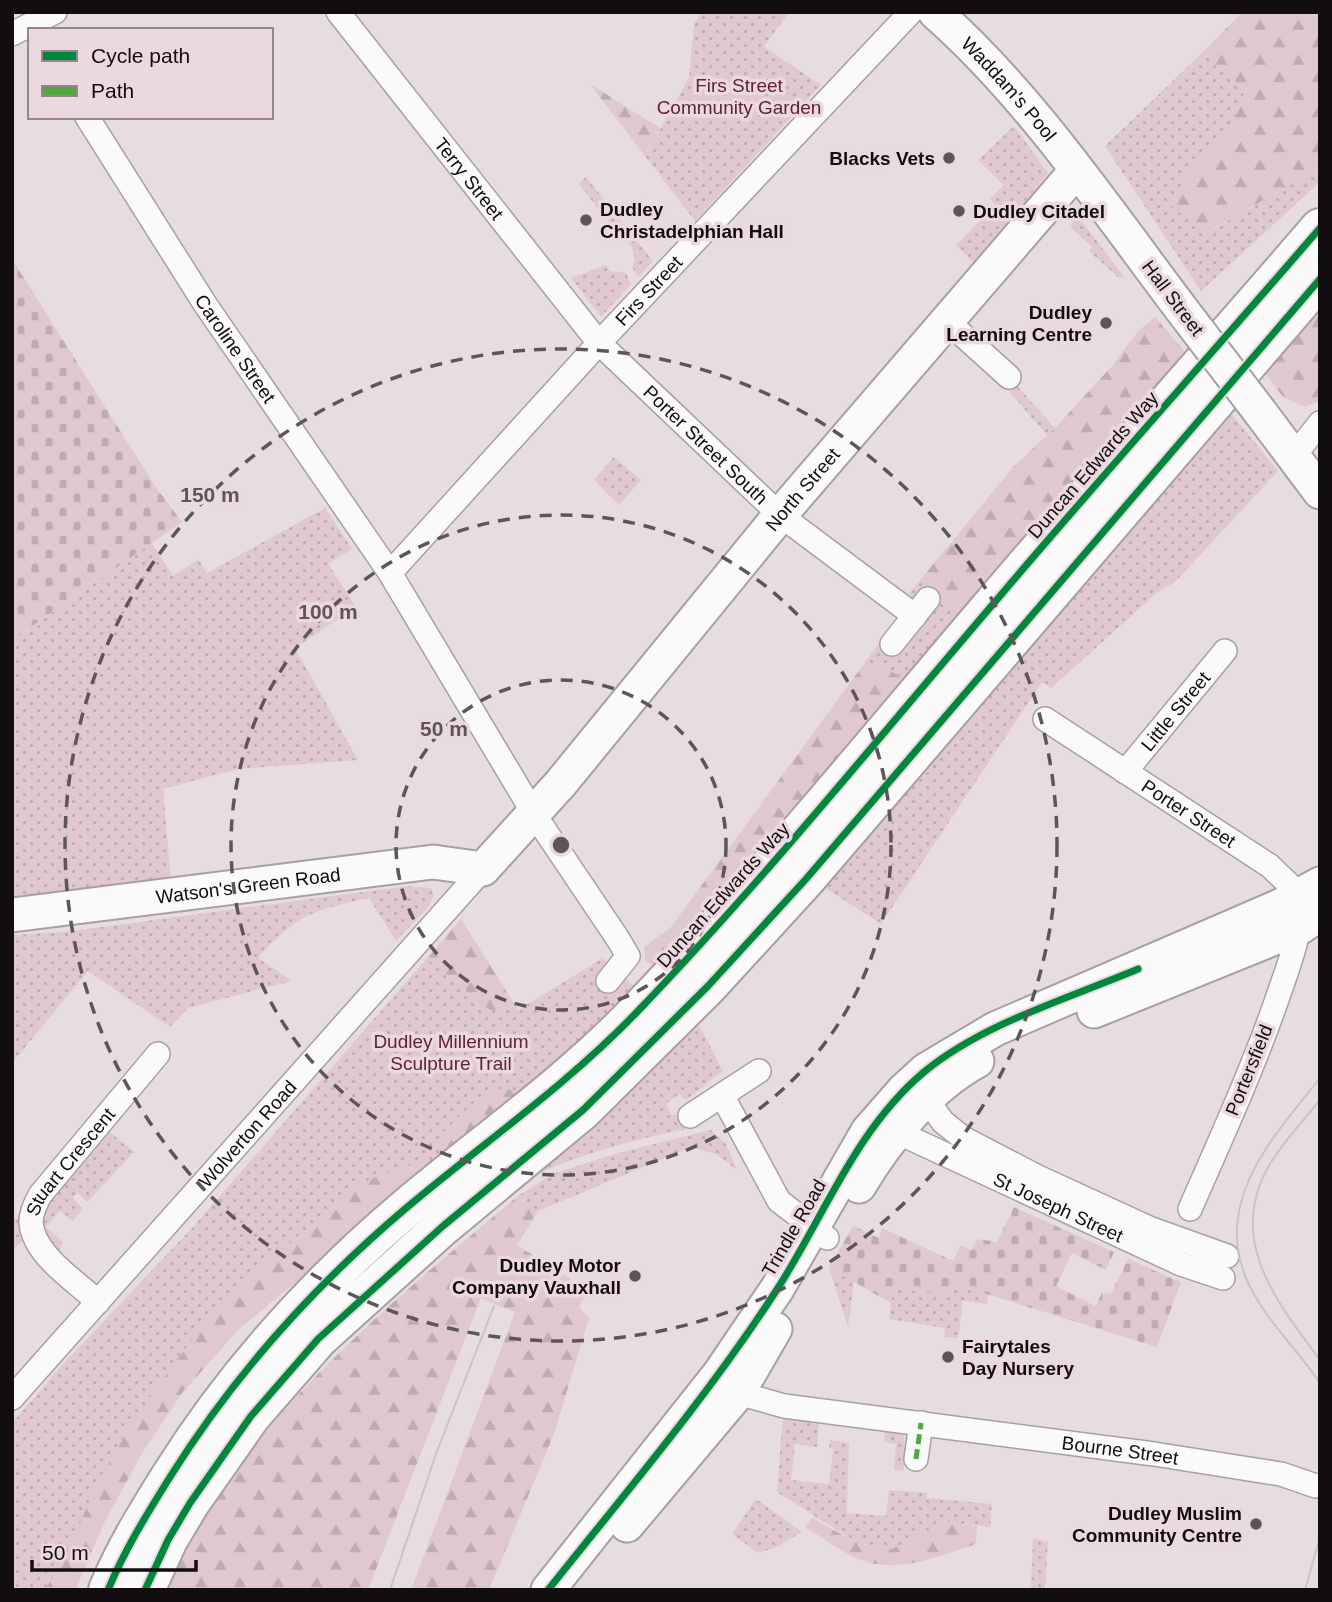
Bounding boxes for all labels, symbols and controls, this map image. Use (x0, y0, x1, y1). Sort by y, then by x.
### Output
legend (28, 28, 273, 119)
street label: Waddam's Pool (958, 33, 1061, 145)
text: Cycle path (91, 44, 190, 67)
park label: Firs Street Community Garden (657, 75, 821, 118)
text: Path (91, 79, 134, 102)
street label: Terry Street (431, 133, 508, 224)
place label: Blacks Vets (829, 148, 935, 169)
marker: Blacks Vets (941, 150, 957, 166)
place label: Dudley Christadelphian Hall (600, 199, 784, 242)
place label: Dudley Citadel (973, 201, 1105, 222)
marker: Dudley Citadel (951, 203, 967, 219)
marker: Dudley Christadelphian Hall (578, 212, 594, 228)
street label: Firs Street (611, 251, 687, 330)
street label: Hall Street (1138, 256, 1209, 340)
street label: Caroline Street (191, 290, 281, 407)
place label: Dudley Learning Centre (946, 302, 1092, 345)
marker: Dudley Learning Centre (1098, 315, 1114, 331)
street label: Porter Street South (640, 381, 772, 508)
street label: Duncan Edwards Way (1024, 387, 1163, 543)
street label: North Street (761, 443, 844, 535)
text: 150 m (180, 483, 240, 506)
text: 100 m (298, 600, 358, 623)
street label: Little Street (1137, 667, 1215, 755)
text: 50 m (420, 717, 468, 740)
street label: Porter Street (1138, 775, 1240, 852)
street label: Duncan Edwards Way (653, 818, 794, 972)
centre of rings (549, 833, 573, 857)
street label: Watson's Green Road (155, 863, 342, 907)
street label: Portersfield (1221, 1022, 1277, 1118)
park label: Dudley Millennium Sculpture Trail (373, 1031, 529, 1074)
street label: Wolverton Road (194, 1076, 300, 1191)
street label: Stuart Crescent (22, 1103, 119, 1218)
street label: St Joseph Street (990, 1168, 1127, 1246)
street label: Trindle Road (758, 1176, 830, 1280)
place label: Dudley Motor Company Vauxhall (452, 1255, 622, 1298)
marker: Dudley Motor Company Vauxhall (627, 1268, 643, 1284)
place label: Fairytales Day Nursery (962, 1336, 1074, 1379)
marker: Fairytales Day Nursery (940, 1349, 956, 1365)
street label: Bourne Street (1061, 1432, 1181, 1468)
place label: Dudley Muslim Community Centre (1072, 1503, 1242, 1546)
marker: Dudley Muslim Community Centre (1248, 1516, 1264, 1532)
scale bar (32, 1528, 196, 1572)
text: 50 m (42, 1541, 89, 1564)

